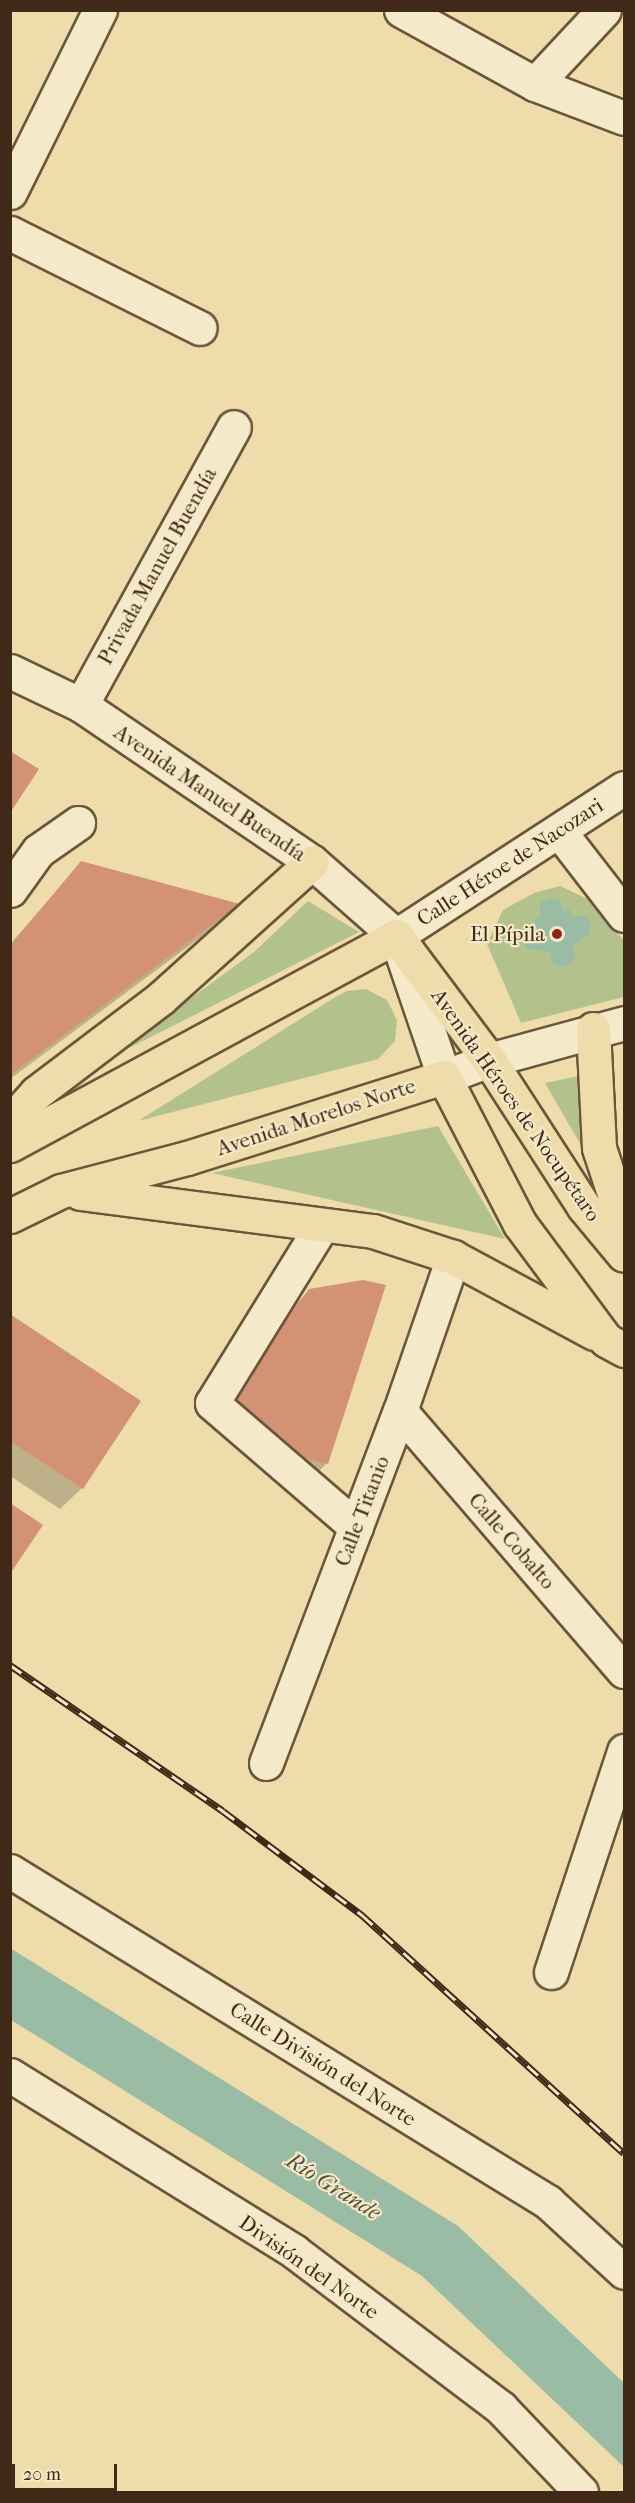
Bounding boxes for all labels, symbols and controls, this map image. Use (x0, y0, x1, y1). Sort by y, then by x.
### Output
street label: Privada Manuel Buendía (92, 463, 222, 669)
street label: Avenida Manuel Buendía (109, 719, 311, 867)
street label: Calle Héroe de Nacozari (412, 792, 608, 932)
place label: El Pípila (470, 921, 545, 947)
marker: El Pípila (550, 927, 564, 941)
street label: Avenida Héroes de Nocupétaro (426, 984, 606, 1226)
street label: Avenida Morelos Norte (213, 1073, 419, 1161)
street label: Calle Titanio (329, 1452, 395, 1570)
street label: Calle Cobalto (463, 1488, 561, 1594)
street label: Calle División del Norte (225, 1996, 421, 2132)
water label: Río Grande (281, 2148, 385, 2226)
street label: División del Norte (234, 2209, 384, 2325)
scale bar (15, 2452, 120, 2490)
text: 20 m (23, 2464, 61, 2485)

